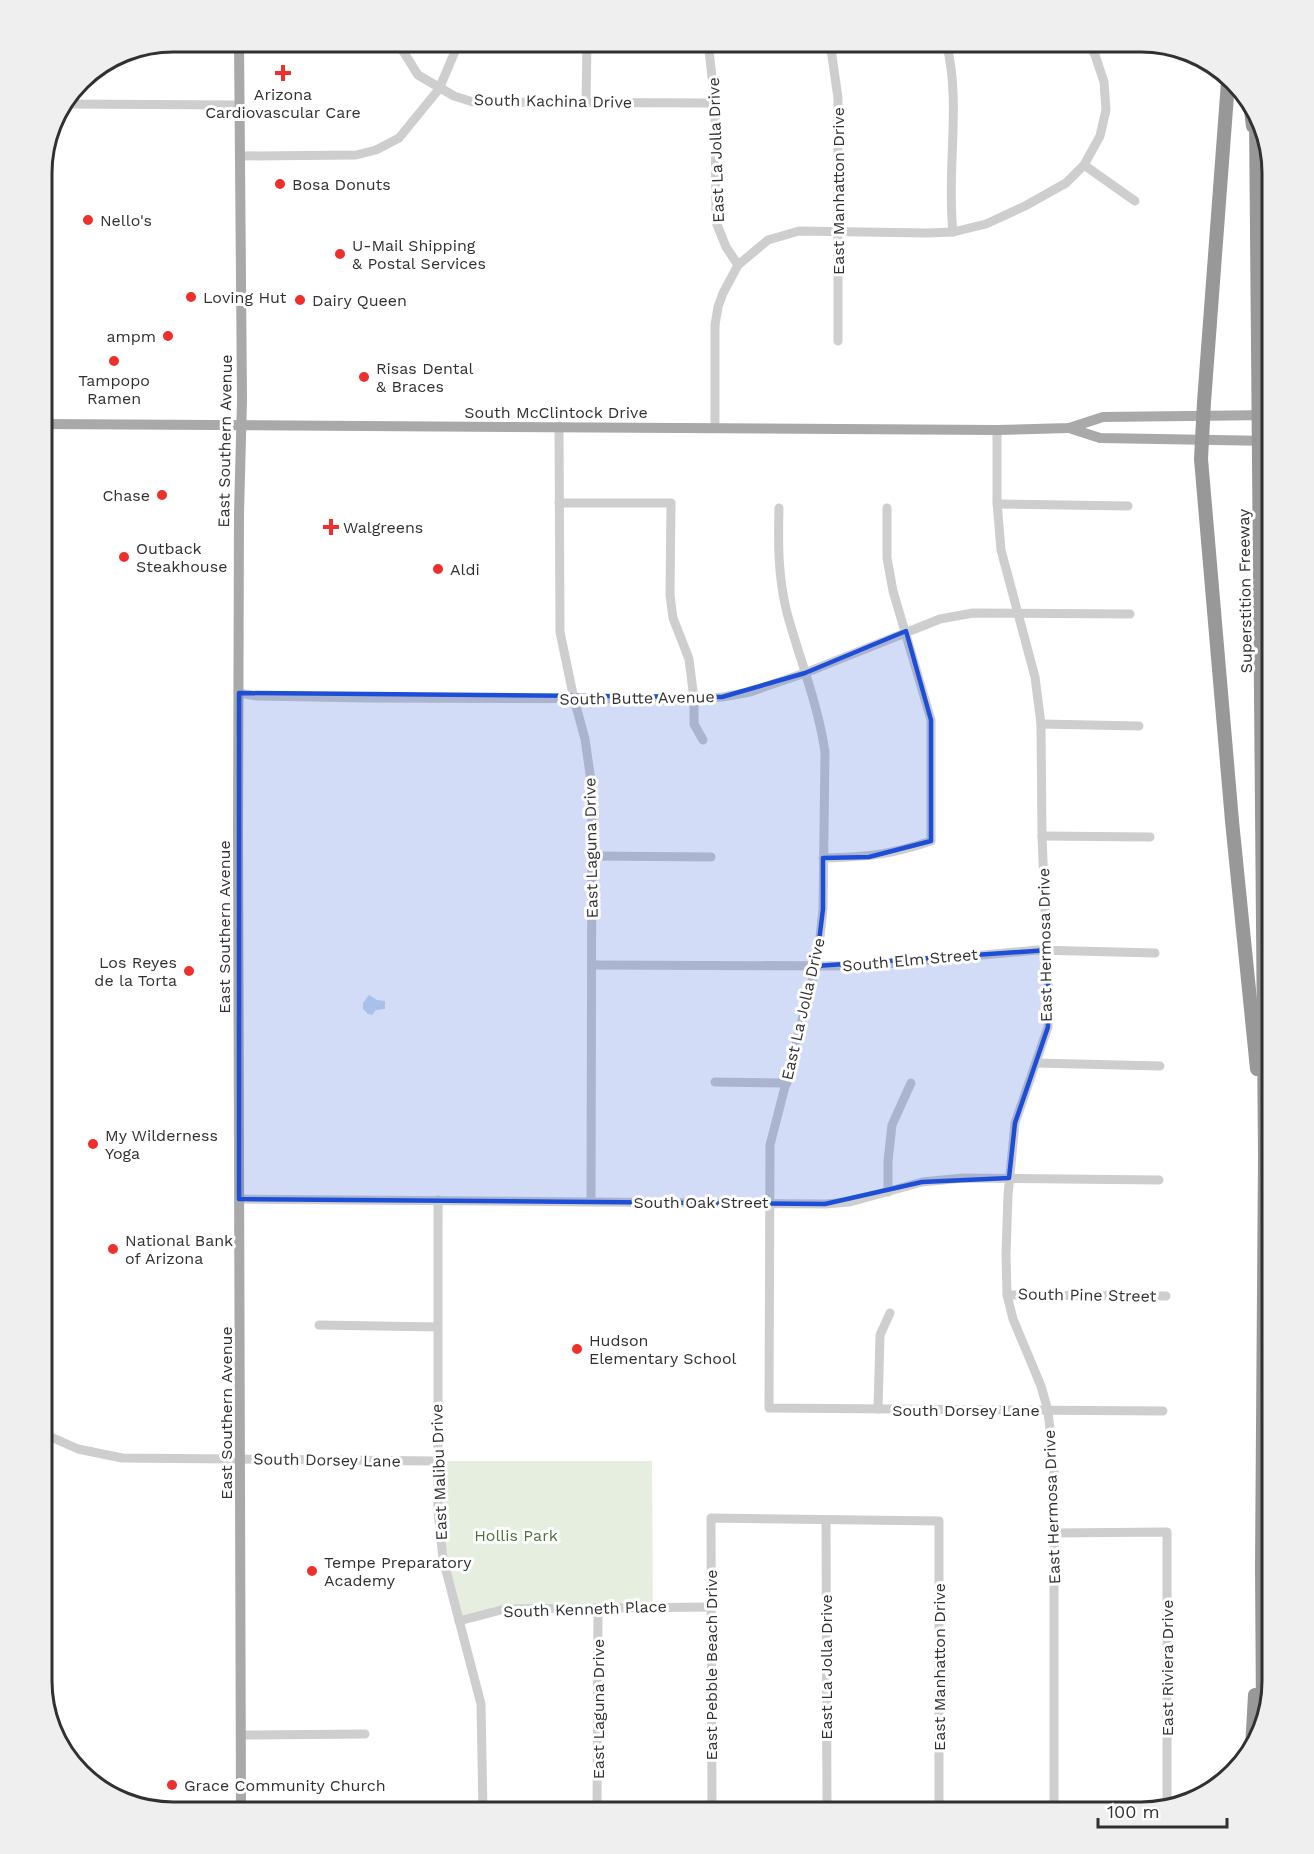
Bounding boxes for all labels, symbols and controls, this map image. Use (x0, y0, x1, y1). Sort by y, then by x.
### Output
marker: Arizona Cardiovascular Care (274, 64, 292, 82)
street label: East La Jolla Drive (704, 77, 728, 223)
place label: Arizona Cardiovascular Care (205, 85, 361, 122)
street label: South Kachina Drive (474, 90, 632, 112)
street label: East Manhatton Drive (829, 107, 848, 275)
place label: Bosa Donuts (292, 175, 391, 194)
marker: Bosa Donuts (273, 177, 287, 191)
place label: Nello's (100, 211, 152, 230)
marker: Nello's (81, 213, 95, 227)
place label: U-Mail Shipping & Postal Services (352, 236, 486, 273)
marker: U-Mail Shipping & Postal Services (333, 247, 347, 261)
place label: Loving Hut (203, 288, 287, 307)
marker: Loving Hut (184, 290, 198, 304)
place label: Dairy Queen (312, 291, 407, 310)
marker: Dairy Queen (293, 293, 307, 307)
place label: ampm (106, 327, 156, 346)
marker: ampm (161, 329, 175, 343)
marker: Tampopo Ramen (107, 354, 121, 368)
street label: East Southern Avenue (214, 354, 236, 528)
place label: Risas Dental & Braces (376, 359, 474, 396)
marker: Risas Dental & Braces (357, 370, 371, 384)
place label: Tampopo Ramen (78, 371, 150, 408)
street label: South McClintock Drive (464, 403, 648, 422)
place label: Chase (102, 486, 150, 505)
marker: Chase (155, 488, 169, 502)
street label: Superstition Freeway (1234, 508, 1256, 673)
place label: Walgreens (343, 518, 423, 537)
marker: Walgreens (324, 520, 338, 534)
place label: Outback Steakhouse (136, 539, 227, 576)
marker: Outback Steakhouse (117, 550, 131, 564)
place label: Aldi (450, 560, 480, 579)
marker: Aldi (431, 562, 445, 576)
street label: South Butte Avenue (559, 687, 715, 709)
street label: East Laguna Drive (580, 777, 602, 919)
street label: East Southern Avenue (215, 840, 234, 1014)
street label: East Hermosa Drive (1034, 868, 1056, 1022)
street label: East La Jolla Drive (777, 936, 829, 1082)
street label: South Elm Street (842, 945, 979, 975)
place label: Los Reyes de la Torta (94, 953, 177, 990)
marker: Los Reyes de la Torta (182, 964, 196, 978)
place label: My Wilderness Yoga (105, 1126, 218, 1163)
marker: My Wilderness Yoga (86, 1137, 100, 1151)
street label: South Oak Street (633, 1193, 769, 1212)
place label: National Bank of Arizona (125, 1231, 233, 1268)
marker: National Bank of Arizona (106, 1242, 120, 1256)
street label: South Pine Street (1018, 1284, 1157, 1306)
street label: East Southern Avenue (217, 1326, 236, 1500)
place label: Hudson Elementary School (589, 1331, 737, 1368)
marker: Hudson Elementary School (570, 1342, 584, 1356)
street label: South Dorsey Lane (892, 1401, 1040, 1420)
street label: East Malibu Drive (427, 1403, 451, 1541)
street label: East Hermosa Drive (1040, 1429, 1064, 1585)
street label: South Dorsey Lane (253, 1449, 401, 1471)
park label: Hollis Park (474, 1526, 558, 1545)
place label: Tempe Preparatory Academy (324, 1553, 472, 1590)
marker: Tempe Preparatory Academy (305, 1564, 319, 1578)
street label: East Pebble Beach Drive (702, 1569, 721, 1761)
street label: East Manhatton Drive (930, 1583, 949, 1751)
street label: East La Jolla Drive (817, 1594, 836, 1740)
street label: South Kenneth Place (503, 1597, 667, 1621)
street label: East Riviera Drive (1158, 1600, 1177, 1736)
street label: East Laguna Drive (589, 1639, 608, 1779)
place label: Grace Community Church (184, 1776, 386, 1795)
marker: Grace Community Church (165, 1778, 179, 1792)
scale bar (1098, 1791, 1227, 1829)
text: 100 m (1107, 1801, 1160, 1822)

